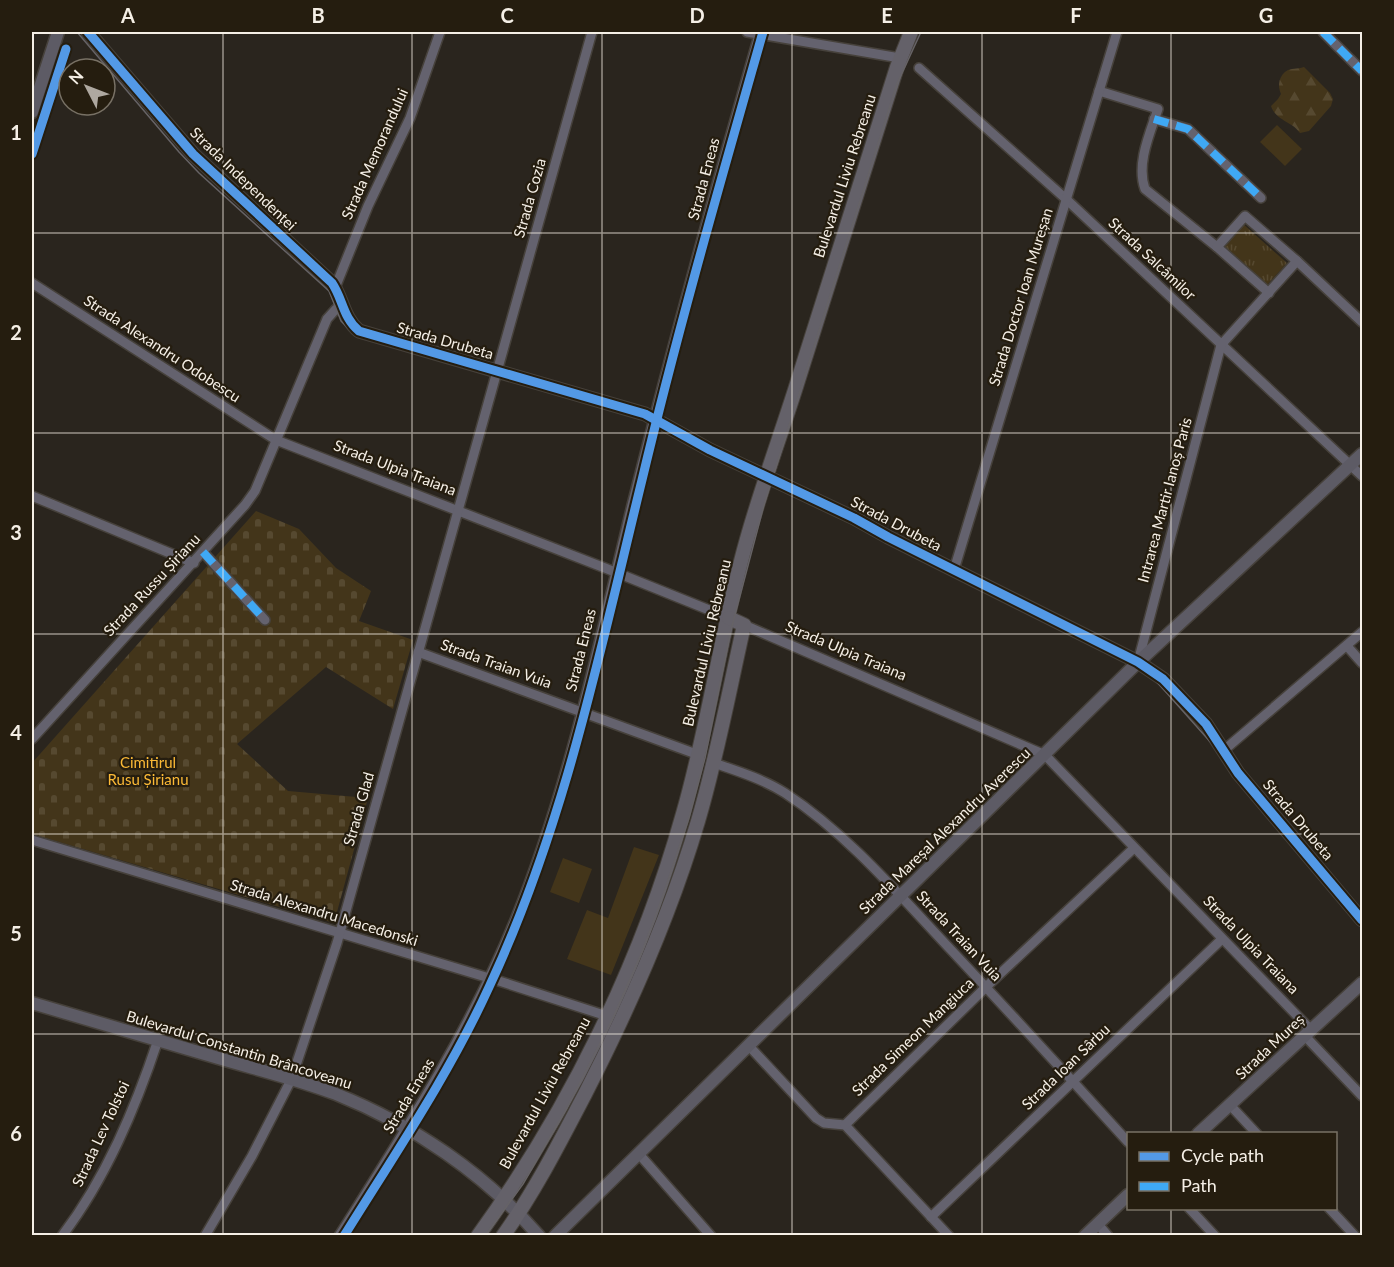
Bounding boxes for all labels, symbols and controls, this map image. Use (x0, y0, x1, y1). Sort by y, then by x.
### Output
text: A (120, 3, 135, 27)
text: B (311, 3, 325, 27)
text: C (500, 3, 514, 27)
text: D (689, 3, 705, 27)
text: E (881, 3, 893, 27)
text: F (1070, 3, 1082, 27)
text: G (1259, 3, 1273, 27)
north arrow (57, 57, 117, 117)
text: N (64, 66, 87, 88)
street label: Strada Memorandului (337, 85, 411, 222)
street label: Bulevardul Liviu Rebreanu (809, 92, 879, 260)
text: 1 (10, 120, 22, 144)
street label: Strada Independenței (187, 123, 301, 234)
street label: Strada Eneas (683, 136, 723, 222)
street label: Strada Cozia (509, 156, 549, 239)
street label: Strada Doctor Ioan Mureșan (984, 206, 1056, 388)
street label: Strada Salcâmilor (1105, 213, 1200, 304)
street label: Strada Alexandru Odobescu (81, 291, 244, 406)
street label: Strada Drubeta (395, 318, 496, 362)
text: 2 (10, 320, 22, 344)
street label: Intrarea Martir Ianoș Paris (1133, 415, 1195, 584)
street label: Strada Ulpia Traiana (332, 435, 459, 499)
street label: Strada Drubeta (848, 492, 945, 555)
text: 3 (10, 520, 22, 544)
street label: Strada Russu Șirianu (99, 529, 203, 639)
street label: Bulevardul Liviu Rebreanu (678, 558, 734, 728)
street label: Strada Eneas (561, 607, 599, 693)
street label: Strada Ulpia Traiana (783, 616, 910, 684)
street label: Strada Traian Vuia (438, 635, 554, 691)
text: 4 (10, 720, 22, 744)
street label: Strada Mareșal Alexandru Averescu (855, 744, 1034, 917)
park label: Cimitirul Rusu Șirianu (107, 753, 189, 788)
street label: Strada Glad (339, 770, 377, 848)
street label: Strada Drubeta (1260, 775, 1338, 863)
street label: Strada Alexandru Macedonski (228, 875, 420, 949)
street label: Strada Traian Vuia (913, 886, 1006, 984)
street label: Strada Ulpia Traiana (1200, 891, 1303, 997)
text: 5 (10, 921, 22, 945)
street label: Strada Simeon Mangiuca (848, 973, 977, 1099)
street label: Bulevardul Constantin Brâncoveanu (124, 1006, 354, 1092)
street label: Strada Mureș (1231, 1010, 1307, 1083)
street label: Bulevardul Liviu Rebreanu (495, 1013, 593, 1172)
street label: Strada Ioan Sârbu (1018, 1020, 1113, 1113)
street label: Strada Eneas (379, 1055, 438, 1136)
street label: Strada Lev Tolstoi (68, 1078, 132, 1189)
text: 6 (10, 1121, 22, 1145)
legend (1127, 1132, 1337, 1210)
text: Cycle path (1181, 1144, 1264, 1166)
text: Path (1181, 1174, 1217, 1196)

